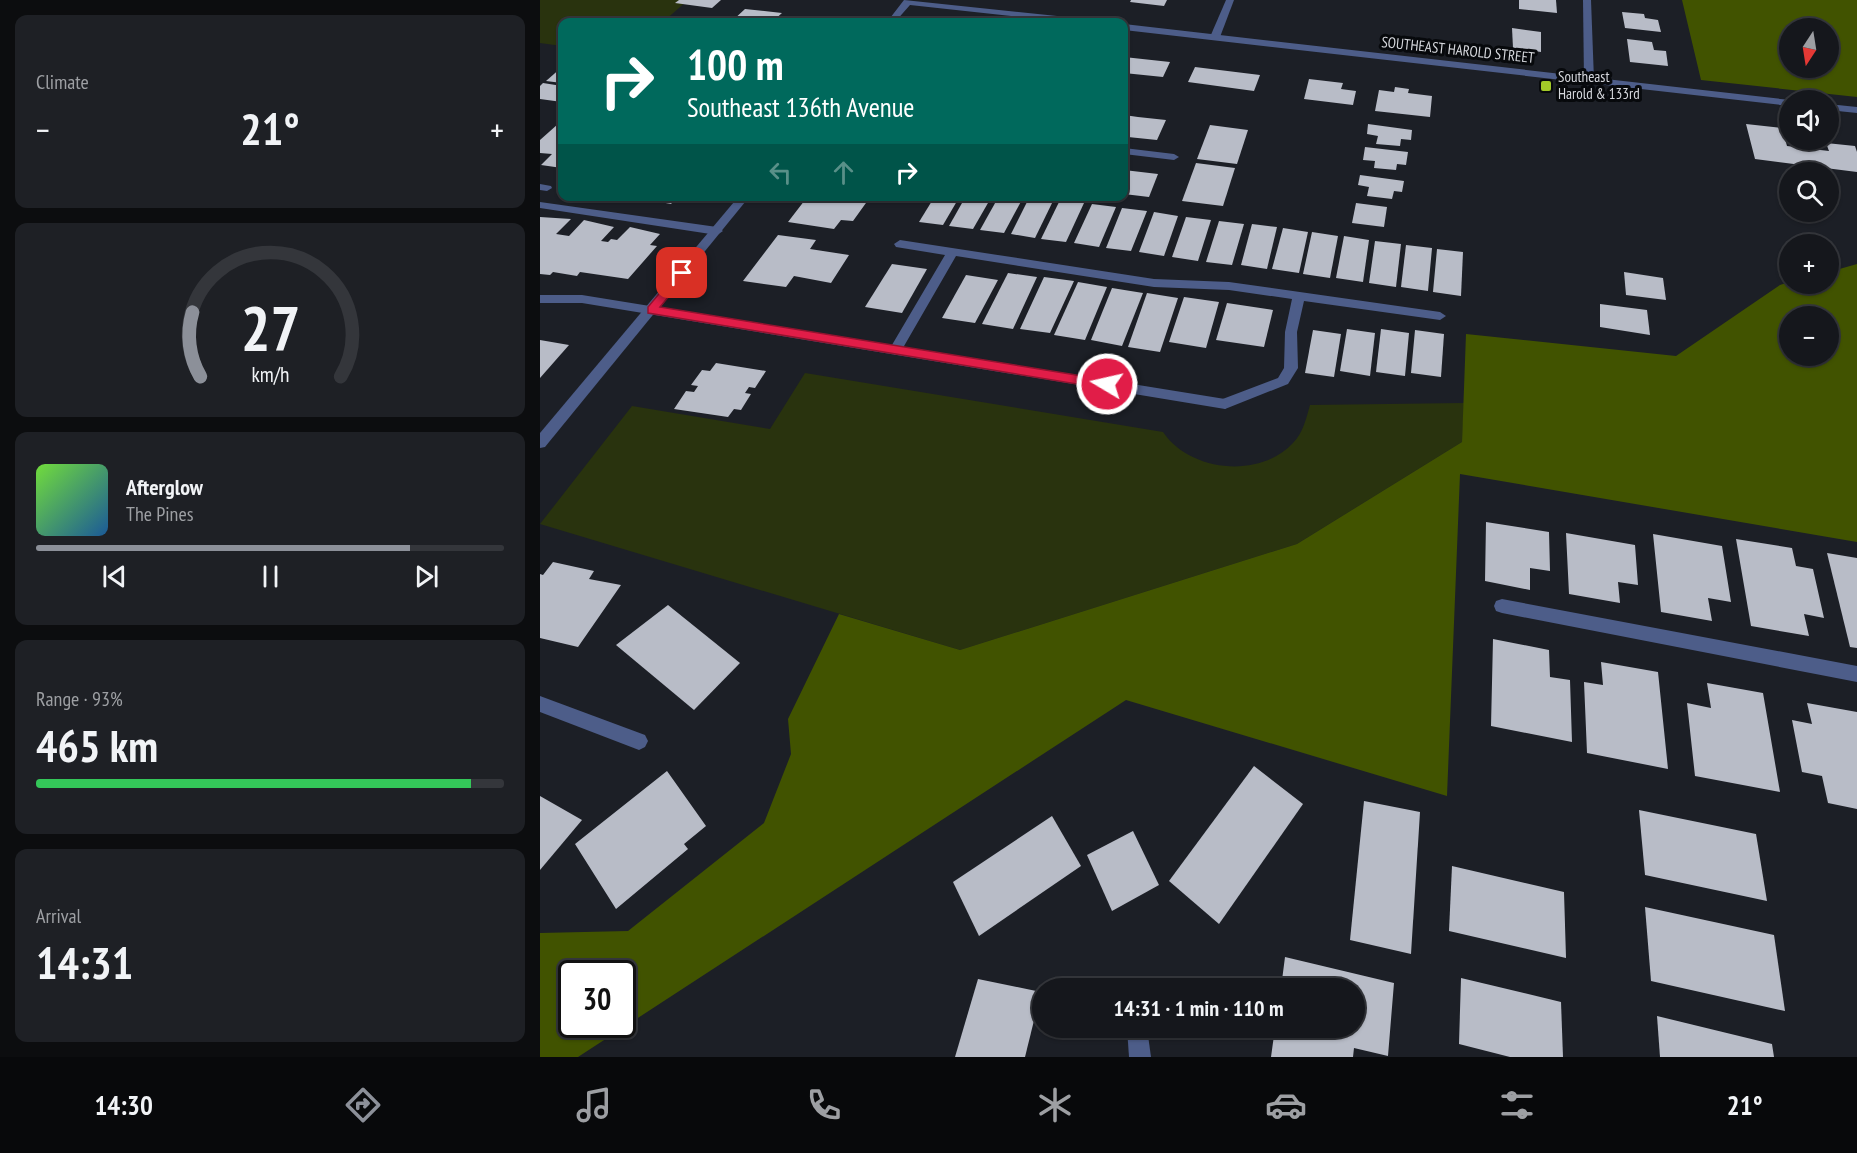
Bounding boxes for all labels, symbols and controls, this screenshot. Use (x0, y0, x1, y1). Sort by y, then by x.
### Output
north arrow (1779, 18, 1839, 78)
map controls (1779, 18, 1839, 366)
street label: SOUTHEAST HAROLD STREET (1381, 32, 1536, 67)
text: 100 m (687, 37, 784, 92)
icon: right (588, 42, 666, 120)
place label: Southeast Harold & 133rd (1558, 67, 1640, 103)
text: Climate (36, 69, 89, 95)
marker: Southeast Harold & 133rd (1539, 79, 1553, 93)
text: Southeast 136th Avenue (687, 90, 915, 124)
button: sound (1779, 90, 1839, 150)
text: 21° (240, 99, 300, 157)
text: − (36, 108, 50, 151)
text: + (490, 108, 504, 151)
icon: left (764, 156, 797, 189)
icon: ahead (827, 156, 860, 189)
icon: right (890, 156, 923, 189)
button: search (1779, 162, 1839, 222)
button: + (1779, 234, 1839, 294)
pin (656, 247, 707, 298)
icon: arrive (665, 256, 698, 289)
text: 27 (240, 287, 300, 368)
button: − (1779, 306, 1839, 366)
position arrow (1075, 352, 1139, 416)
text: km/h (251, 361, 289, 389)
text: Afterglow (126, 473, 203, 501)
text: The Pines (126, 501, 193, 527)
icon: previous (98, 560, 131, 593)
icon: pause (254, 560, 287, 593)
icon: next (410, 560, 443, 593)
text: Range · 93% (36, 686, 123, 712)
text: 465 km (36, 716, 158, 774)
text: Arrival (36, 903, 81, 929)
text: 14:31 (36, 933, 133, 991)
speed limit sign: 30 (558, 960, 636, 1038)
text: 14:31 · 1 min · 110 m (1113, 994, 1284, 1022)
icon: directions (342, 1084, 384, 1126)
icon: music (573, 1084, 615, 1126)
icon: phone (803, 1084, 845, 1126)
icon: climate (1034, 1084, 1076, 1126)
icon: car (1265, 1084, 1307, 1126)
icon: filters (1496, 1084, 1538, 1126)
text: 14:30 (94, 1088, 153, 1122)
text: 21° (1727, 1088, 1762, 1122)

